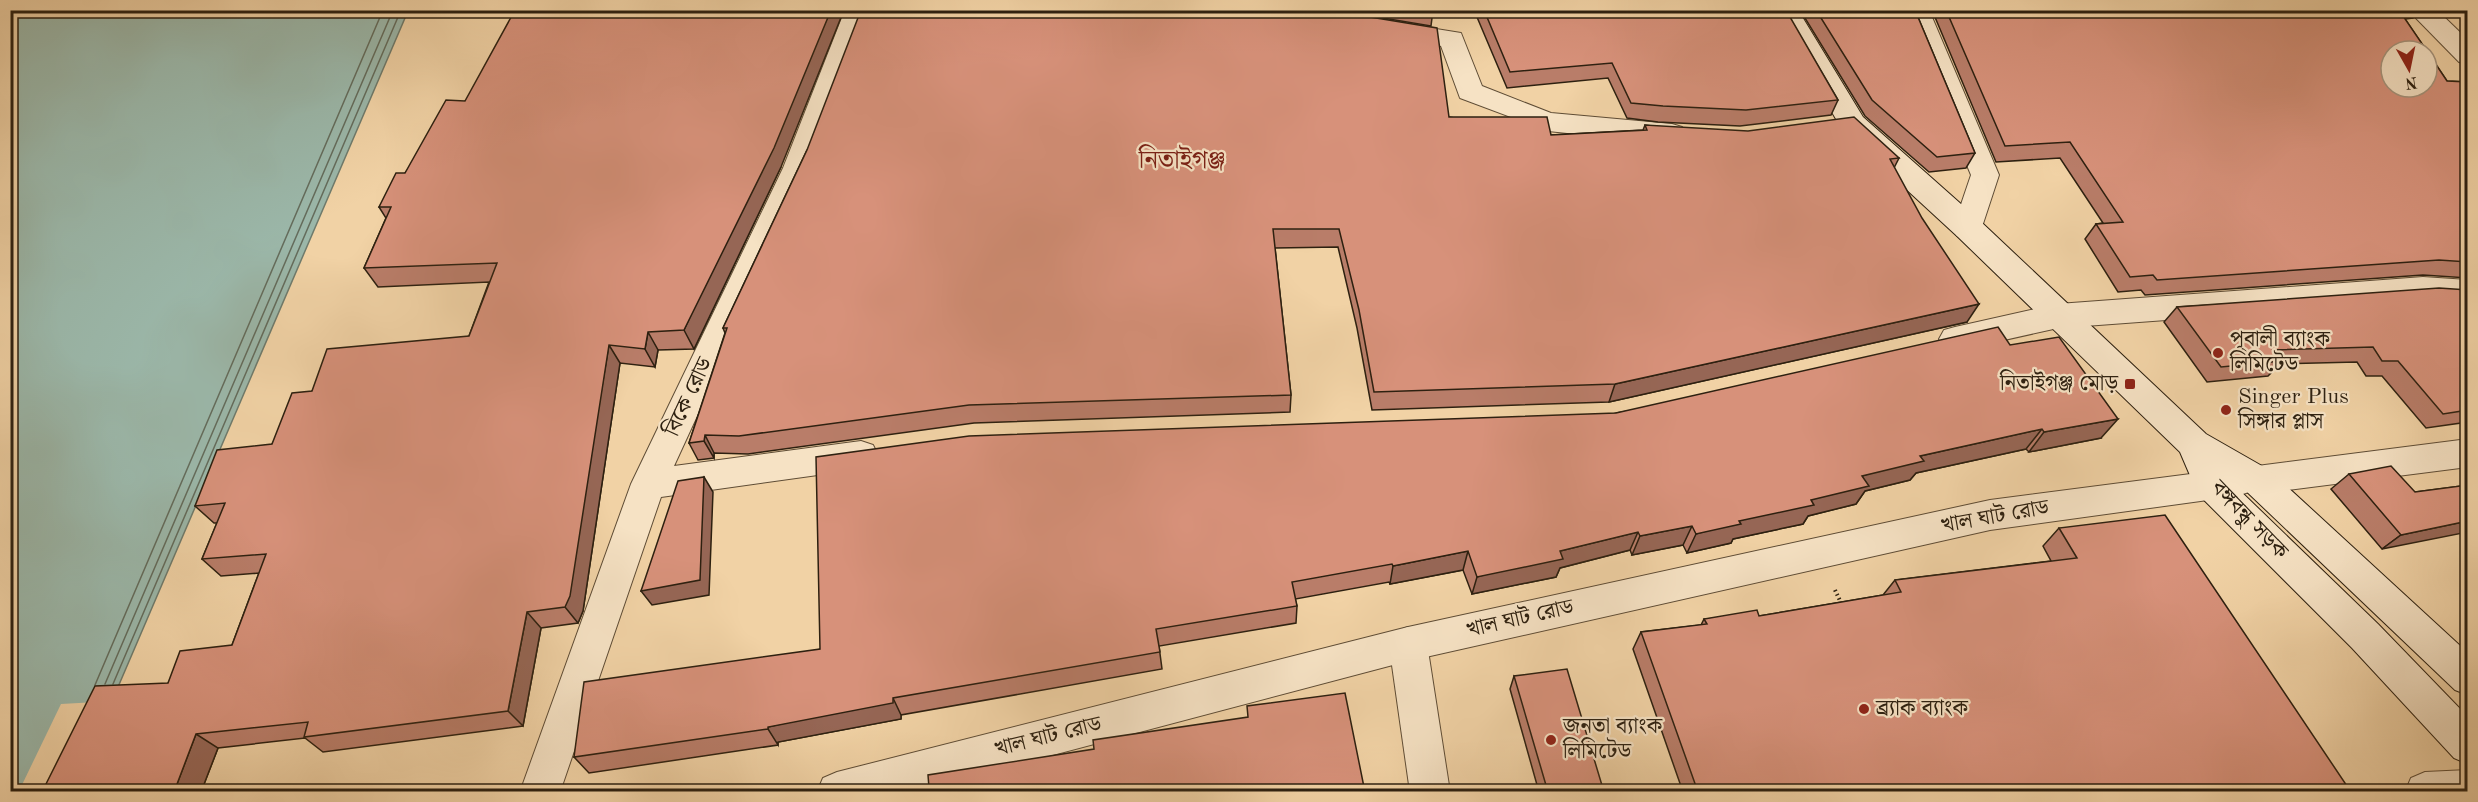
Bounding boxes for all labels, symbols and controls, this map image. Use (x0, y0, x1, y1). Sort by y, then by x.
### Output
north arrow (2379, 39, 2439, 99)
text: N (2403, 73, 2418, 91)
district label: নিতাইগঞ্জ (1138, 144, 1225, 174)
place label: পূবালী ব্যাংক লিমিটেড (2229, 325, 2332, 376)
marker: পূবালী ব্যাংক লিমিটেড (2211, 346, 2225, 360)
street label: বিকে রোড (657, 352, 717, 440)
place label: নিতাইগঞ্জ মোড় (1999, 369, 2119, 395)
marker: নিতাইগঞ্জ মোড় (2123, 377, 2137, 391)
place label: Singer Plus সিঙ্গার প্লাস (2237, 386, 2349, 433)
marker: Singer Plus সিঙ্গার প্লাস (2219, 403, 2233, 417)
street label: বঙ্গবন্ধু সড়ক (2204, 476, 2292, 566)
street label: খাল ঘাট রোড (1939, 493, 2052, 537)
street label: খাল ঘাট রোড (1463, 592, 1577, 642)
place label: ব্র্যাক ব্যাংক (1875, 698, 1969, 720)
marker: ব্র্যাক ব্যাংক (1857, 702, 1871, 716)
street label: খাল ঘাট রোড (991, 709, 1105, 761)
place label: জনতা ব্যাংক লিমিটেড (1562, 716, 1664, 763)
marker: জনতা ব্যাংক লিমিটেড (1544, 733, 1558, 747)

